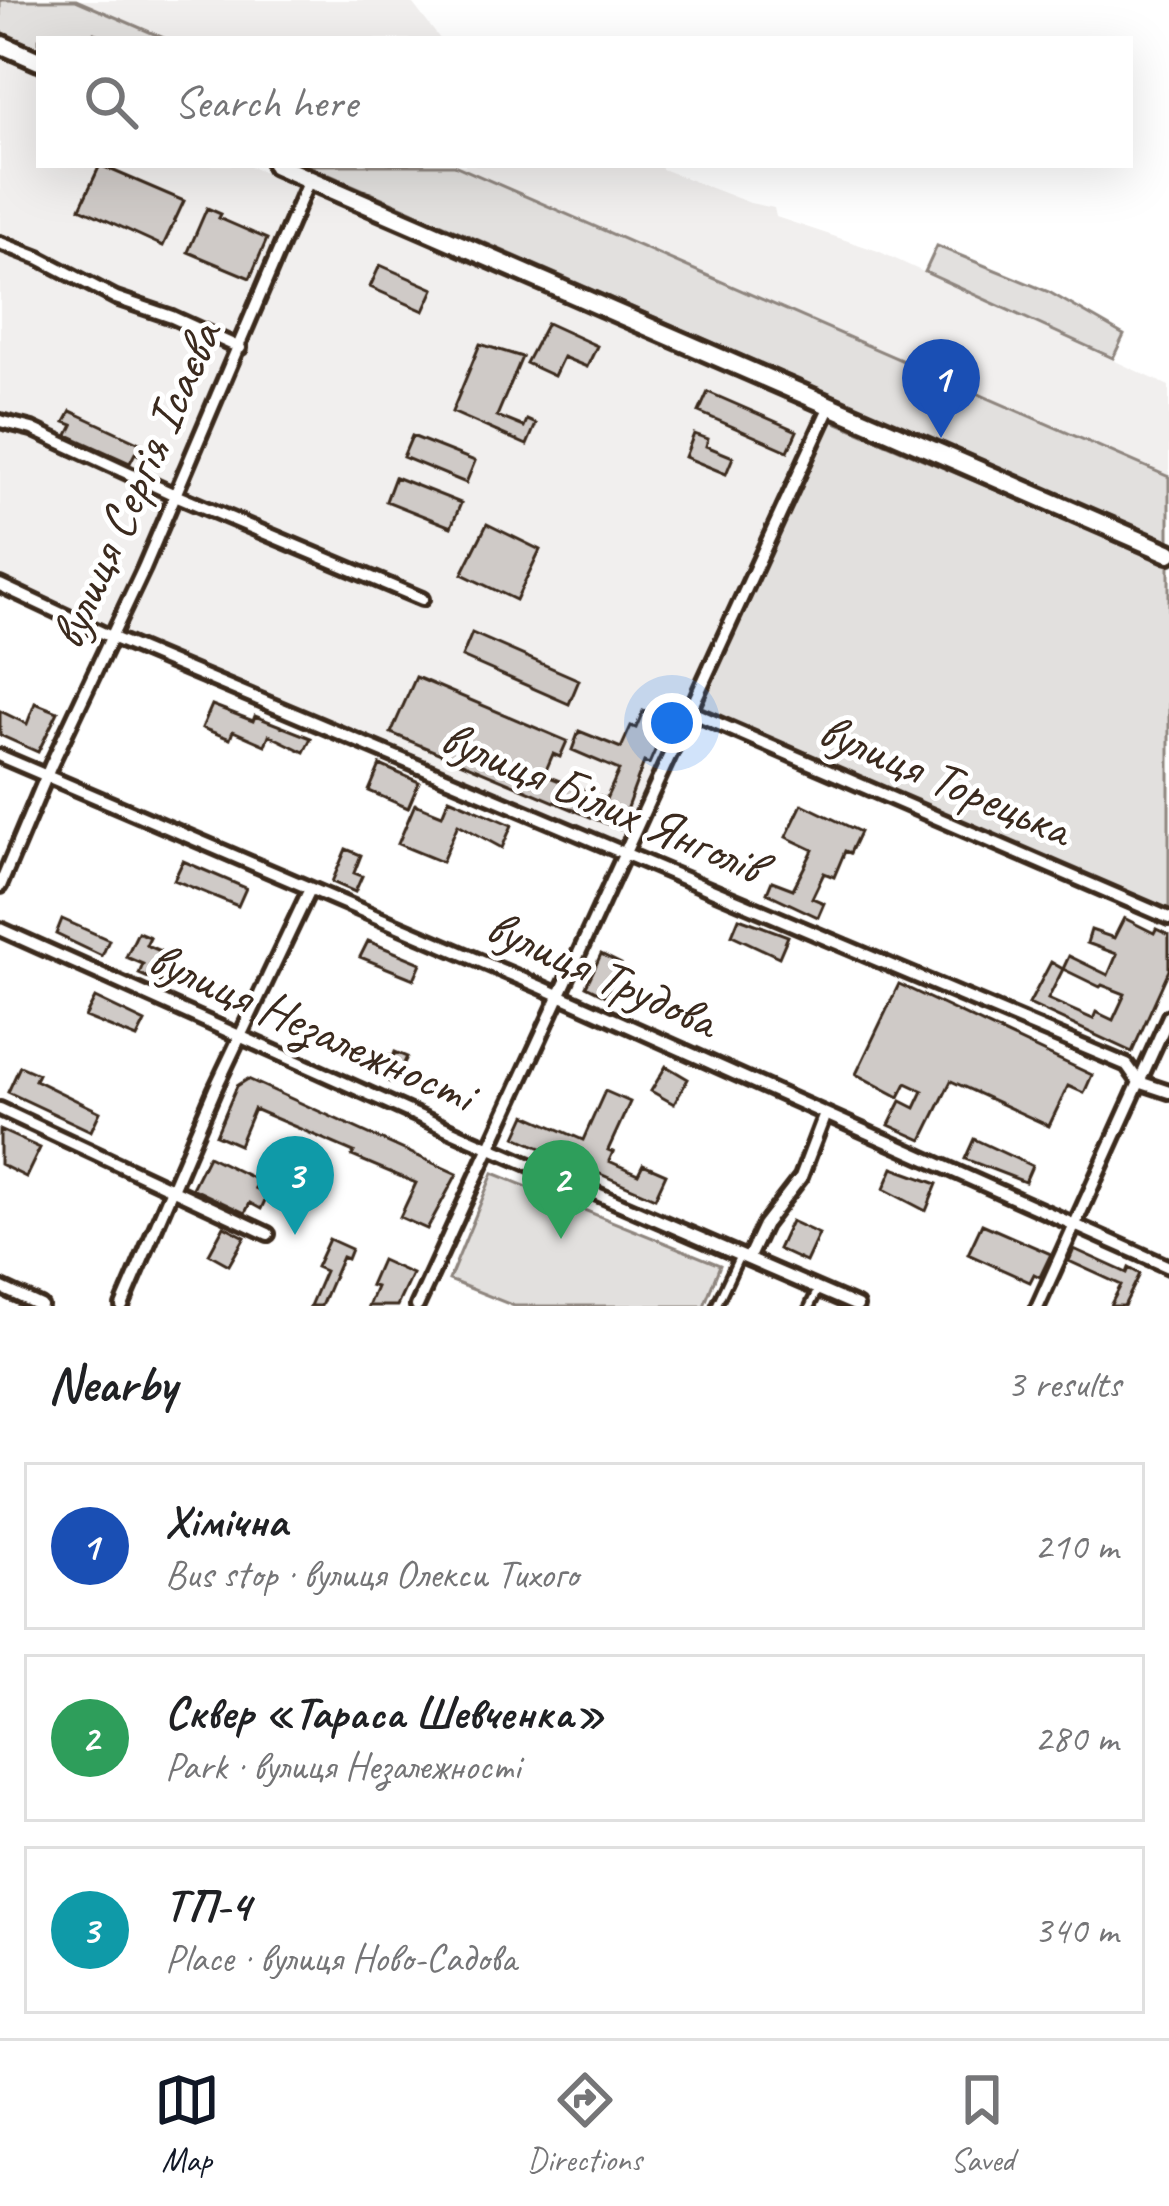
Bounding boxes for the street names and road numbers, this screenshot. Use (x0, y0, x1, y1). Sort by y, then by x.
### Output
street label: вулиця Сергія Ісаєва (34, 308, 237, 658)
street label: вулиця Торецька (810, 697, 1084, 862)
street label: вулиця Білих Янголів (432, 705, 783, 902)
street label: вулиця Трудова (477, 894, 731, 1054)
street label: вулиця Незалежності (139, 926, 490, 1129)

